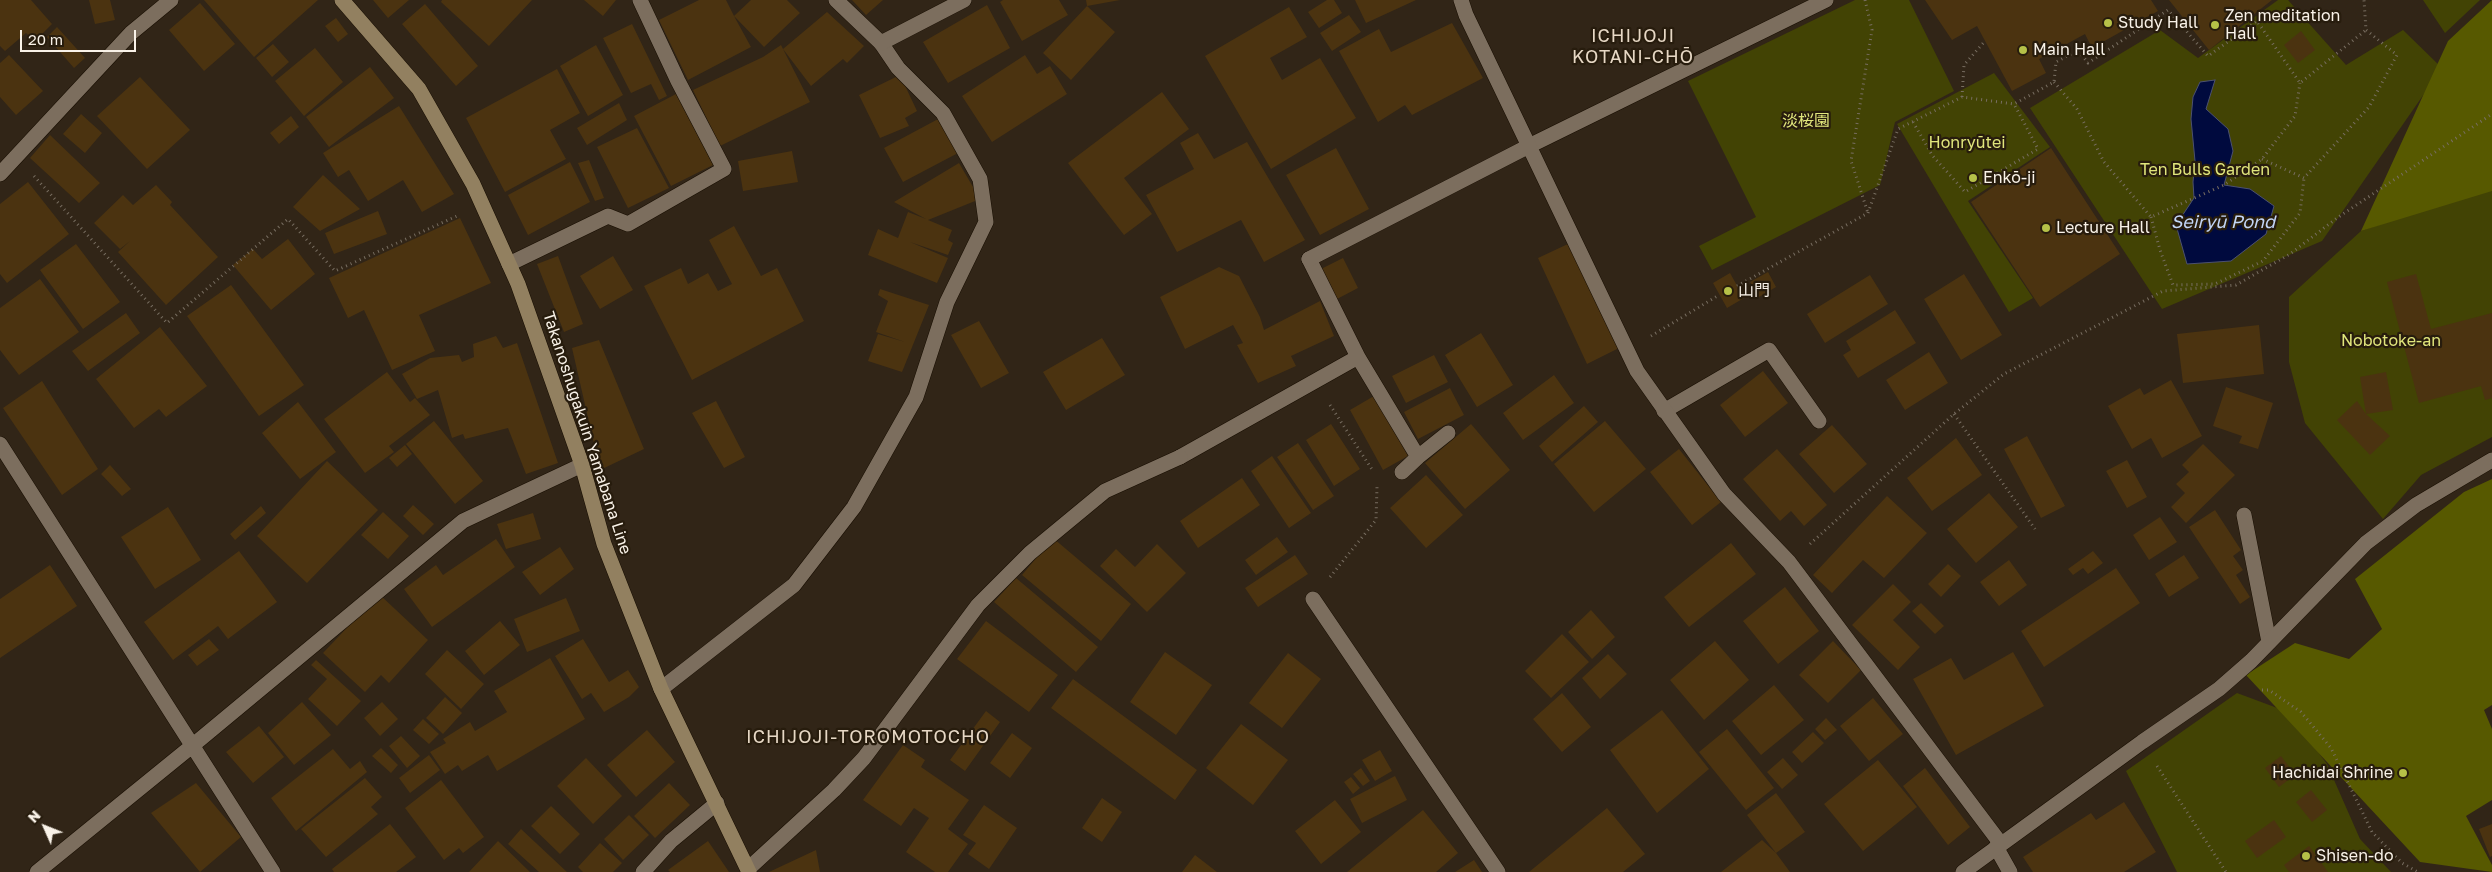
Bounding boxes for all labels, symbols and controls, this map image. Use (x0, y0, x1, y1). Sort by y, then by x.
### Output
place label: Zen meditation Hall (2225, 6, 2340, 44)
place label: Study Hall (2118, 13, 2198, 33)
marker: Study Hall (2102, 17, 2114, 29)
marker: Zen meditation Hall (2209, 19, 2221, 31)
scale bar (22, 20, 139, 52)
district label: ICHIJOJI KOTANI-CHŌ (1571, 25, 1695, 68)
text: 20 m (28, 30, 63, 48)
place label: Main Hall (2033, 40, 2105, 60)
marker: Main Hall (2017, 44, 2029, 56)
park label: 淡桜園 (1782, 111, 1830, 131)
park label: Honryūtei (1929, 133, 2005, 153)
park label: Ten Bulls Garden (2140, 160, 2270, 180)
place label: Enkō-ji (1983, 168, 2036, 188)
marker: Enkō-ji (1967, 172, 1979, 184)
water label: Seiryū Pond (2171, 211, 2275, 233)
place label: Lecture Hall (2056, 218, 2150, 238)
marker: Lecture Hall (2040, 222, 2052, 234)
place label: 山門 (1738, 281, 1770, 301)
marker: 山門 (1722, 285, 1734, 297)
street label: Takanoshugakuin Yamabana Line (539, 309, 635, 557)
park label: Nobotoke-an (2341, 331, 2441, 351)
district label: ICHIJOJI-TOROMOTOCHO (744, 726, 992, 748)
place label: Hachidai Shrine (2272, 763, 2393, 783)
marker: Hachidai Shrine (2397, 767, 2409, 779)
north arrow (20, 802, 70, 852)
text: N (24, 807, 44, 826)
place label: Shisen-do (2316, 846, 2393, 866)
marker: Shisen-do (2300, 850, 2312, 862)

